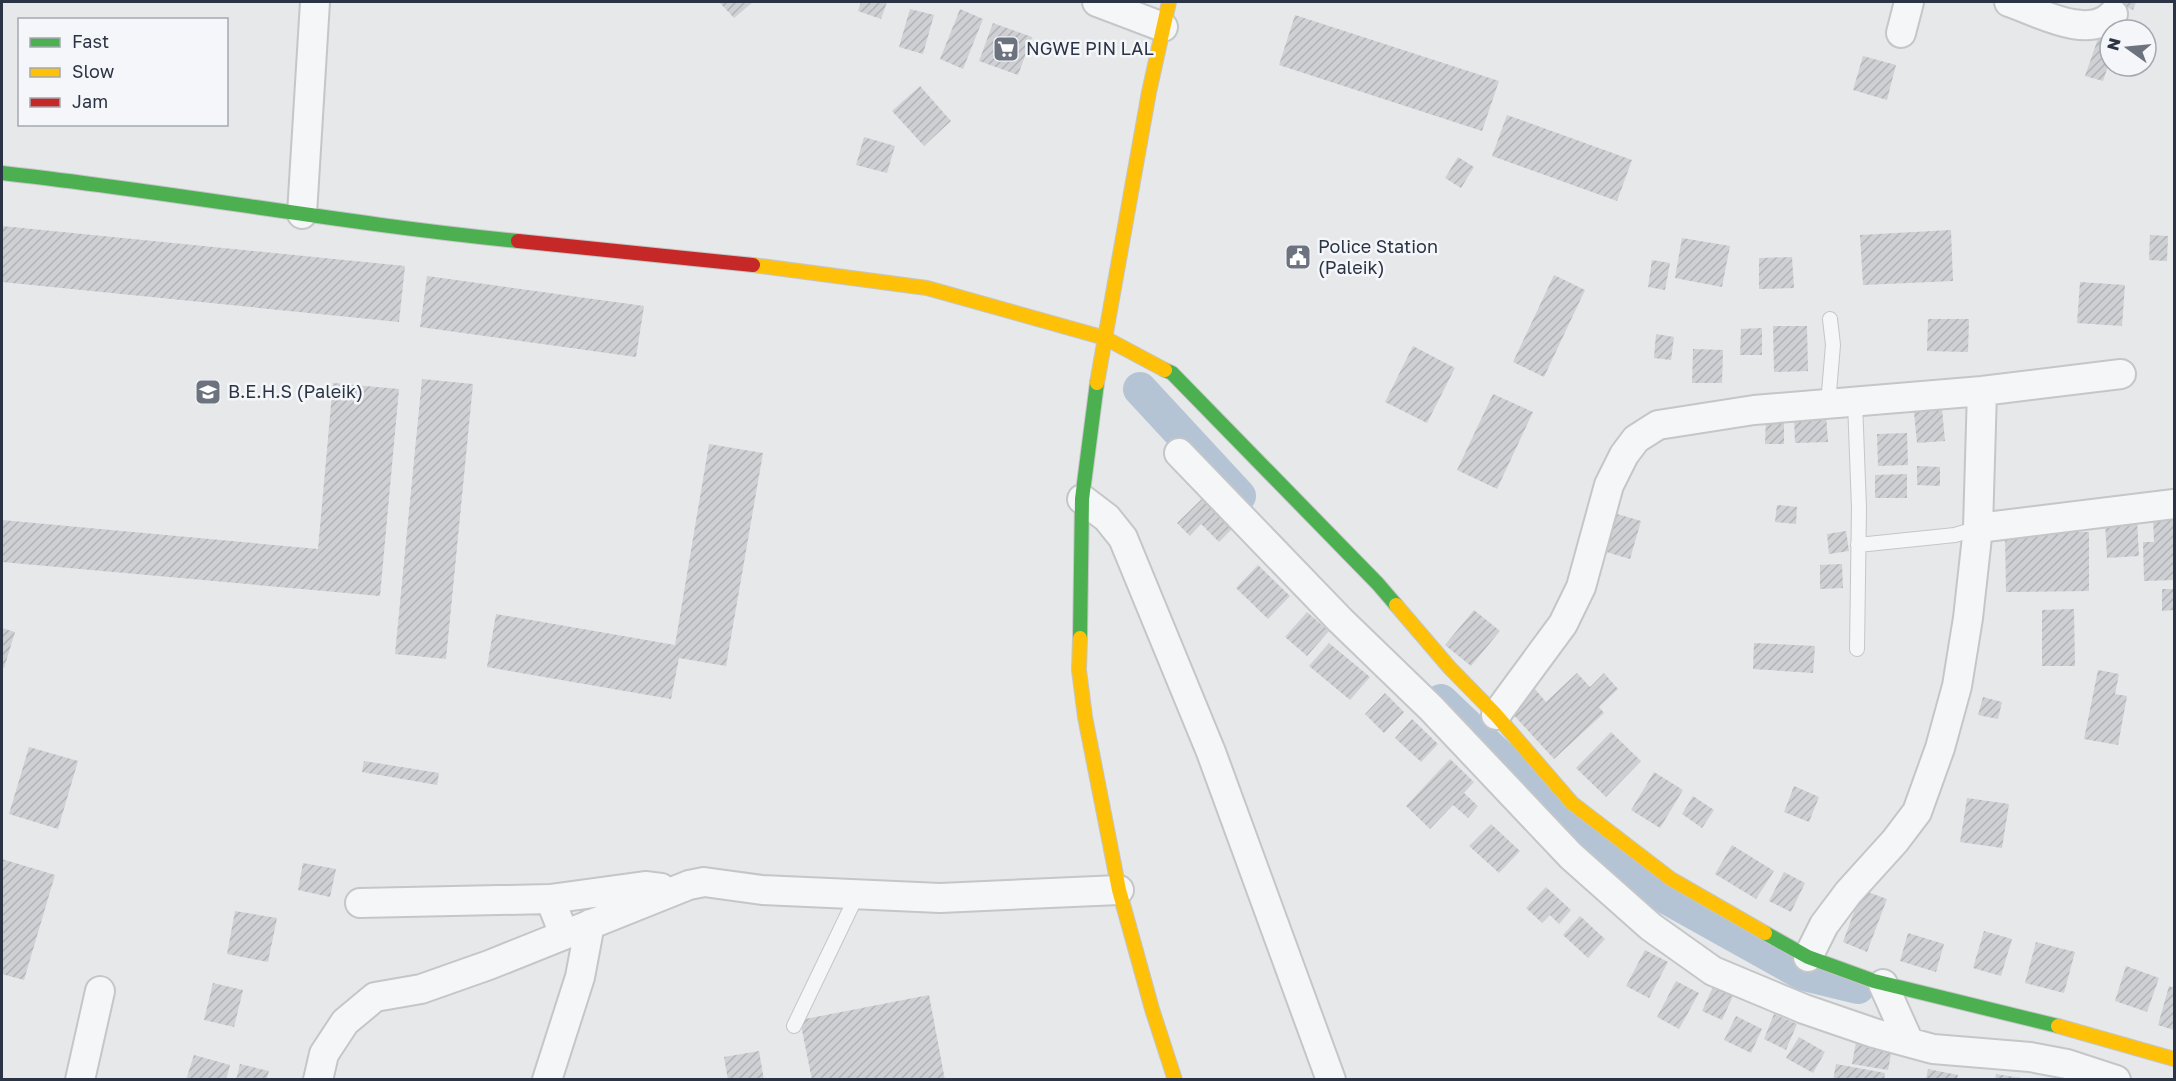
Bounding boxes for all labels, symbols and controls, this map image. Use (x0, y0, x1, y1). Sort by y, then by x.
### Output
legend (18, 18, 228, 126)
north arrow (2098, 18, 2158, 78)
text: Fast (72, 30, 109, 52)
supermarket icon: NGWE PIN LAL (991, 34, 1021, 64)
text: N (2102, 36, 2125, 53)
place label: NGWE PIN LAL (1026, 37, 1154, 59)
text: Slow (72, 60, 115, 82)
text: Jam (72, 90, 108, 112)
place label: Police Station (Paleik) (1318, 235, 1438, 278)
public building icon: Police Station (Paleik) (1283, 242, 1313, 272)
school or university icon: B.E.H.S (Paleik) (193, 377, 223, 407)
place label: B.E.H.S (Paleik) (228, 380, 363, 402)

